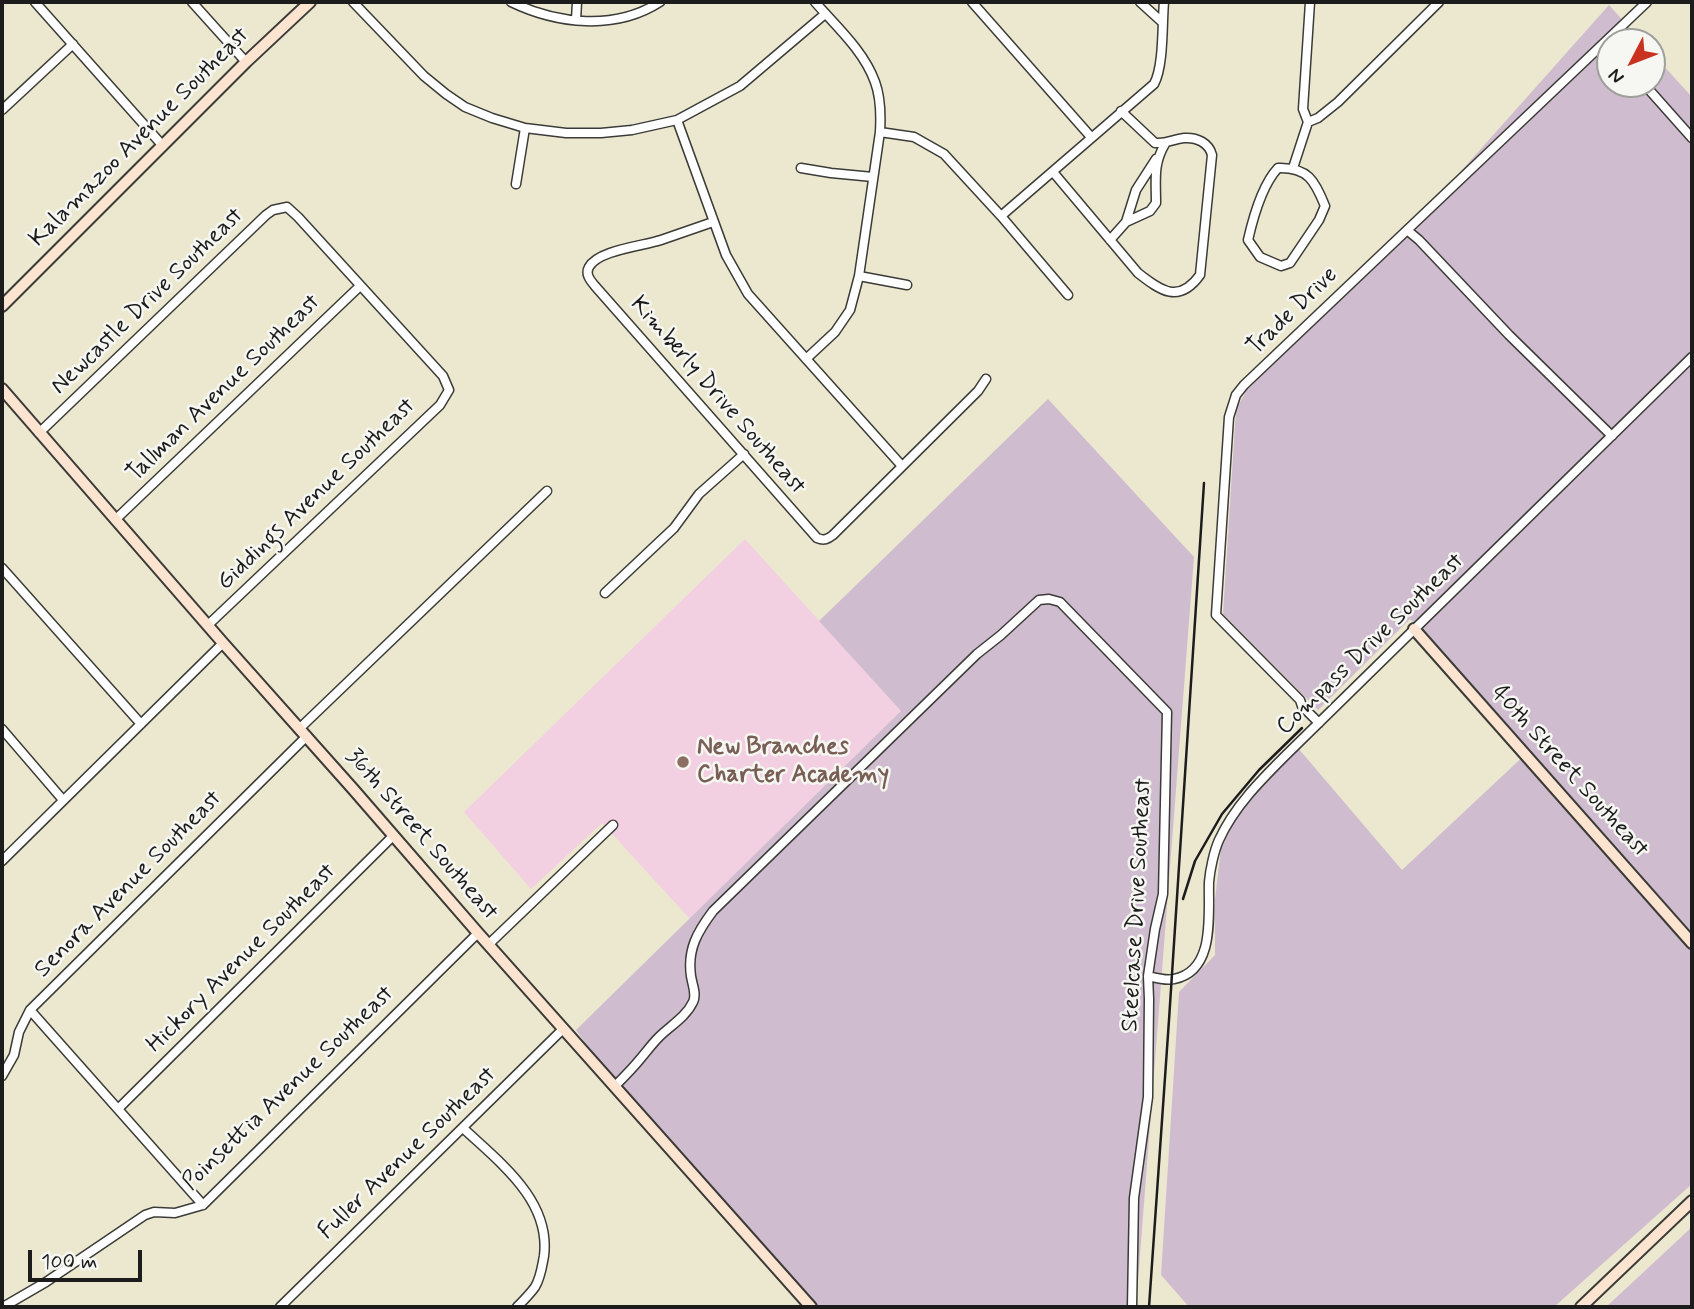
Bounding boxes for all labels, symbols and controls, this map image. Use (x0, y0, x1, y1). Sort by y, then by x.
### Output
street label: Kalamazoo Avenue Southeast (24, 22, 256, 254)
north arrow (1596, 28, 1666, 98)
text: N (1603, 63, 1630, 89)
street label: Newcastle Drive Southeast (46, 203, 250, 401)
street label: Trade Drive (1241, 261, 1345, 363)
street label: Tallman Avenue Southeast (121, 289, 327, 489)
street label: Kimberly Drive Southeast (623, 291, 811, 501)
street label: Giddings Avenue Southeast (212, 393, 422, 597)
street label: Compass Drive Southeast (1271, 548, 1471, 742)
street label: 40th Street Southeast (1484, 680, 1654, 864)
place label: New Branches Charter Academy (697, 734, 889, 790)
street label: 36th Street Southeast (339, 743, 503, 927)
marker: New Branches Charter Academy (675, 754, 691, 770)
street label: Steelcase Drive Southeast (1117, 777, 1159, 1033)
street label: Senora Avenue Southeast (29, 785, 229, 985)
street label: Hickory Avenue Southeast (141, 858, 343, 1060)
street label: Poinsettia Avenue Southeast (177, 980, 401, 1198)
street label: Fuller Avenue Southeast (313, 1062, 503, 1246)
scale bar (32, 1236, 145, 1280)
text: 100 m (41, 1248, 97, 1276)

